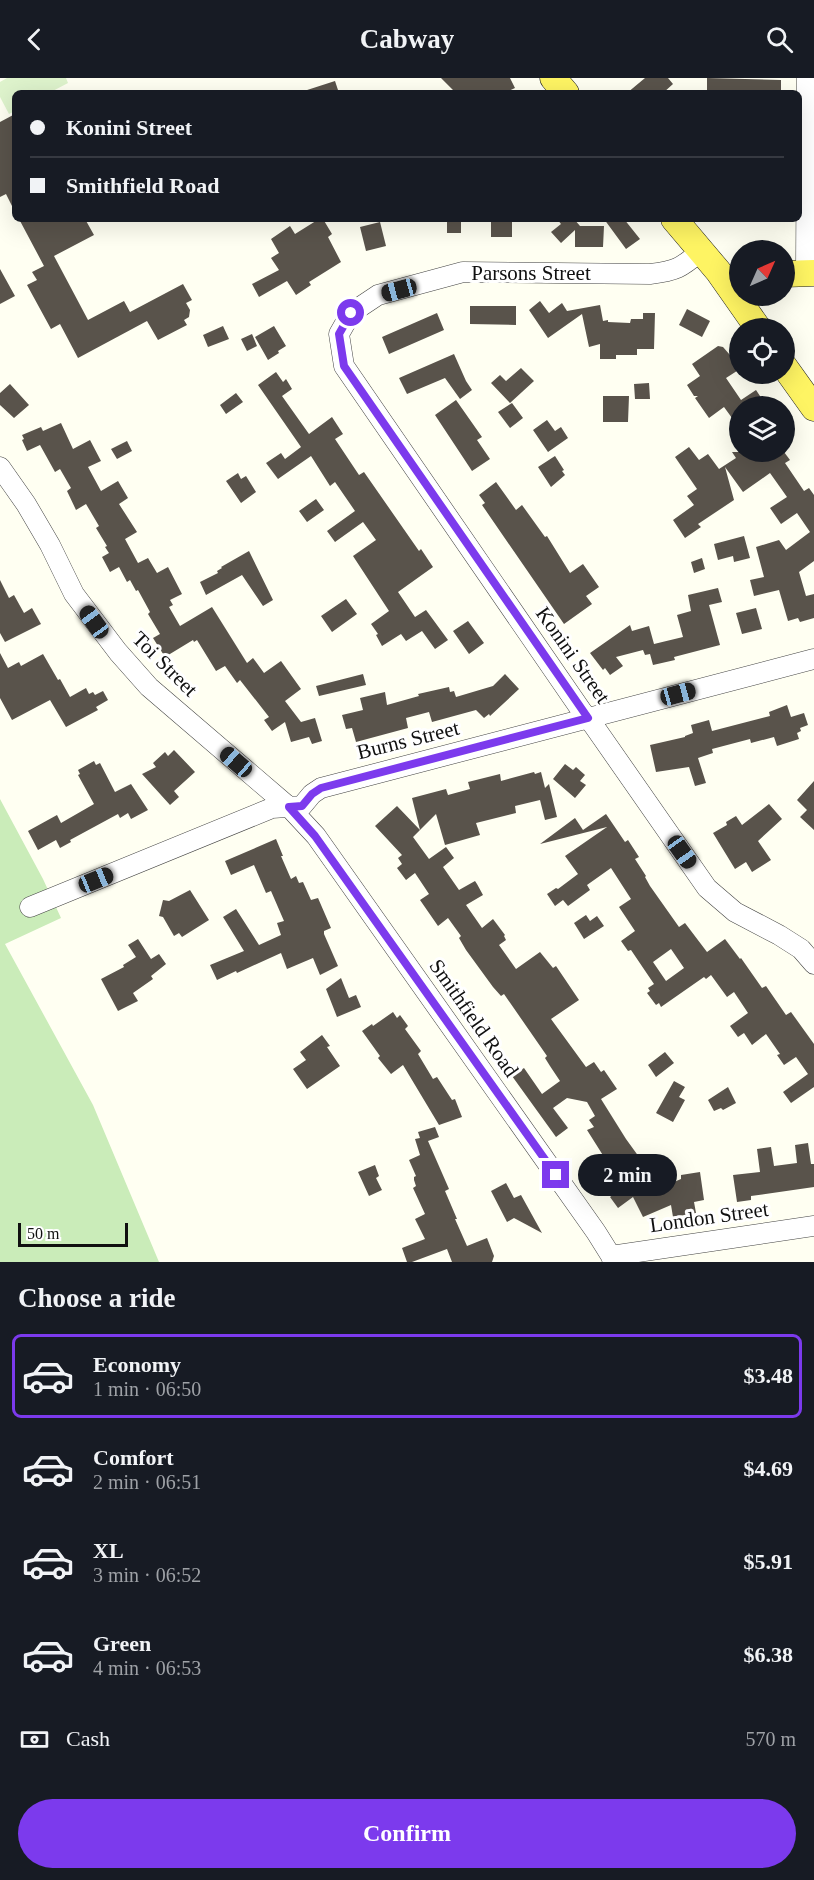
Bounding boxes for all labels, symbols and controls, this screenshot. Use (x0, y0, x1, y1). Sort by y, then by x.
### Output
icon: back (18, 23, 51, 56)
icon: search (763, 23, 796, 56)
text: Cabway (360, 24, 454, 54)
text: Konini Street (66, 115, 192, 140)
text: Smithfield Road (66, 173, 219, 198)
north arrow (729, 240, 795, 306)
map controls (729, 240, 795, 462)
street label: Parsons Street (471, 261, 591, 285)
car (379, 277, 419, 303)
route start (337, 299, 364, 326)
button: locate (729, 318, 795, 384)
button: layers (729, 396, 795, 462)
car (76, 602, 112, 642)
street label: Konini Street (531, 602, 615, 708)
street label: Toi Street (128, 627, 203, 702)
car (658, 681, 698, 707)
street label: Burns Street (354, 716, 462, 764)
car (217, 743, 255, 781)
car (664, 832, 700, 872)
car (76, 865, 116, 895)
street label: Smithfield Road (425, 954, 524, 1082)
callout: 2 min (577, 1154, 676, 1196)
route end (542, 1161, 569, 1188)
text: 2 min (603, 1164, 652, 1186)
street label: London Street (648, 1197, 770, 1237)
scale bar (18, 1220, 128, 1248)
text: 50 m (27, 1225, 59, 1242)
text: Choose a ride (18, 1283, 176, 1313)
icon: car (21, 1349, 75, 1403)
text: Economy (93, 1352, 181, 1377)
text: $3.48 (744, 1363, 793, 1388)
text: 1 min · 06:50 (93, 1378, 201, 1400)
icon: car (21, 1442, 75, 1496)
text: Comfort (93, 1445, 174, 1470)
text: $4.69 (744, 1456, 793, 1481)
text: 2 min · 06:51 (93, 1471, 201, 1493)
icon: car (21, 1535, 75, 1589)
text: XL (93, 1538, 124, 1563)
text: $5.91 (744, 1549, 793, 1574)
text: 3 min · 06:52 (93, 1564, 201, 1586)
icon: car (21, 1628, 75, 1682)
text: Green (93, 1631, 151, 1656)
text: $6.38 (744, 1642, 793, 1667)
text: 4 min · 06:53 (93, 1657, 201, 1679)
icon: cash (18, 1723, 51, 1756)
text: Cash (66, 1726, 110, 1751)
text: 570 m (745, 1728, 796, 1750)
button: Confirm (18, 1799, 796, 1868)

